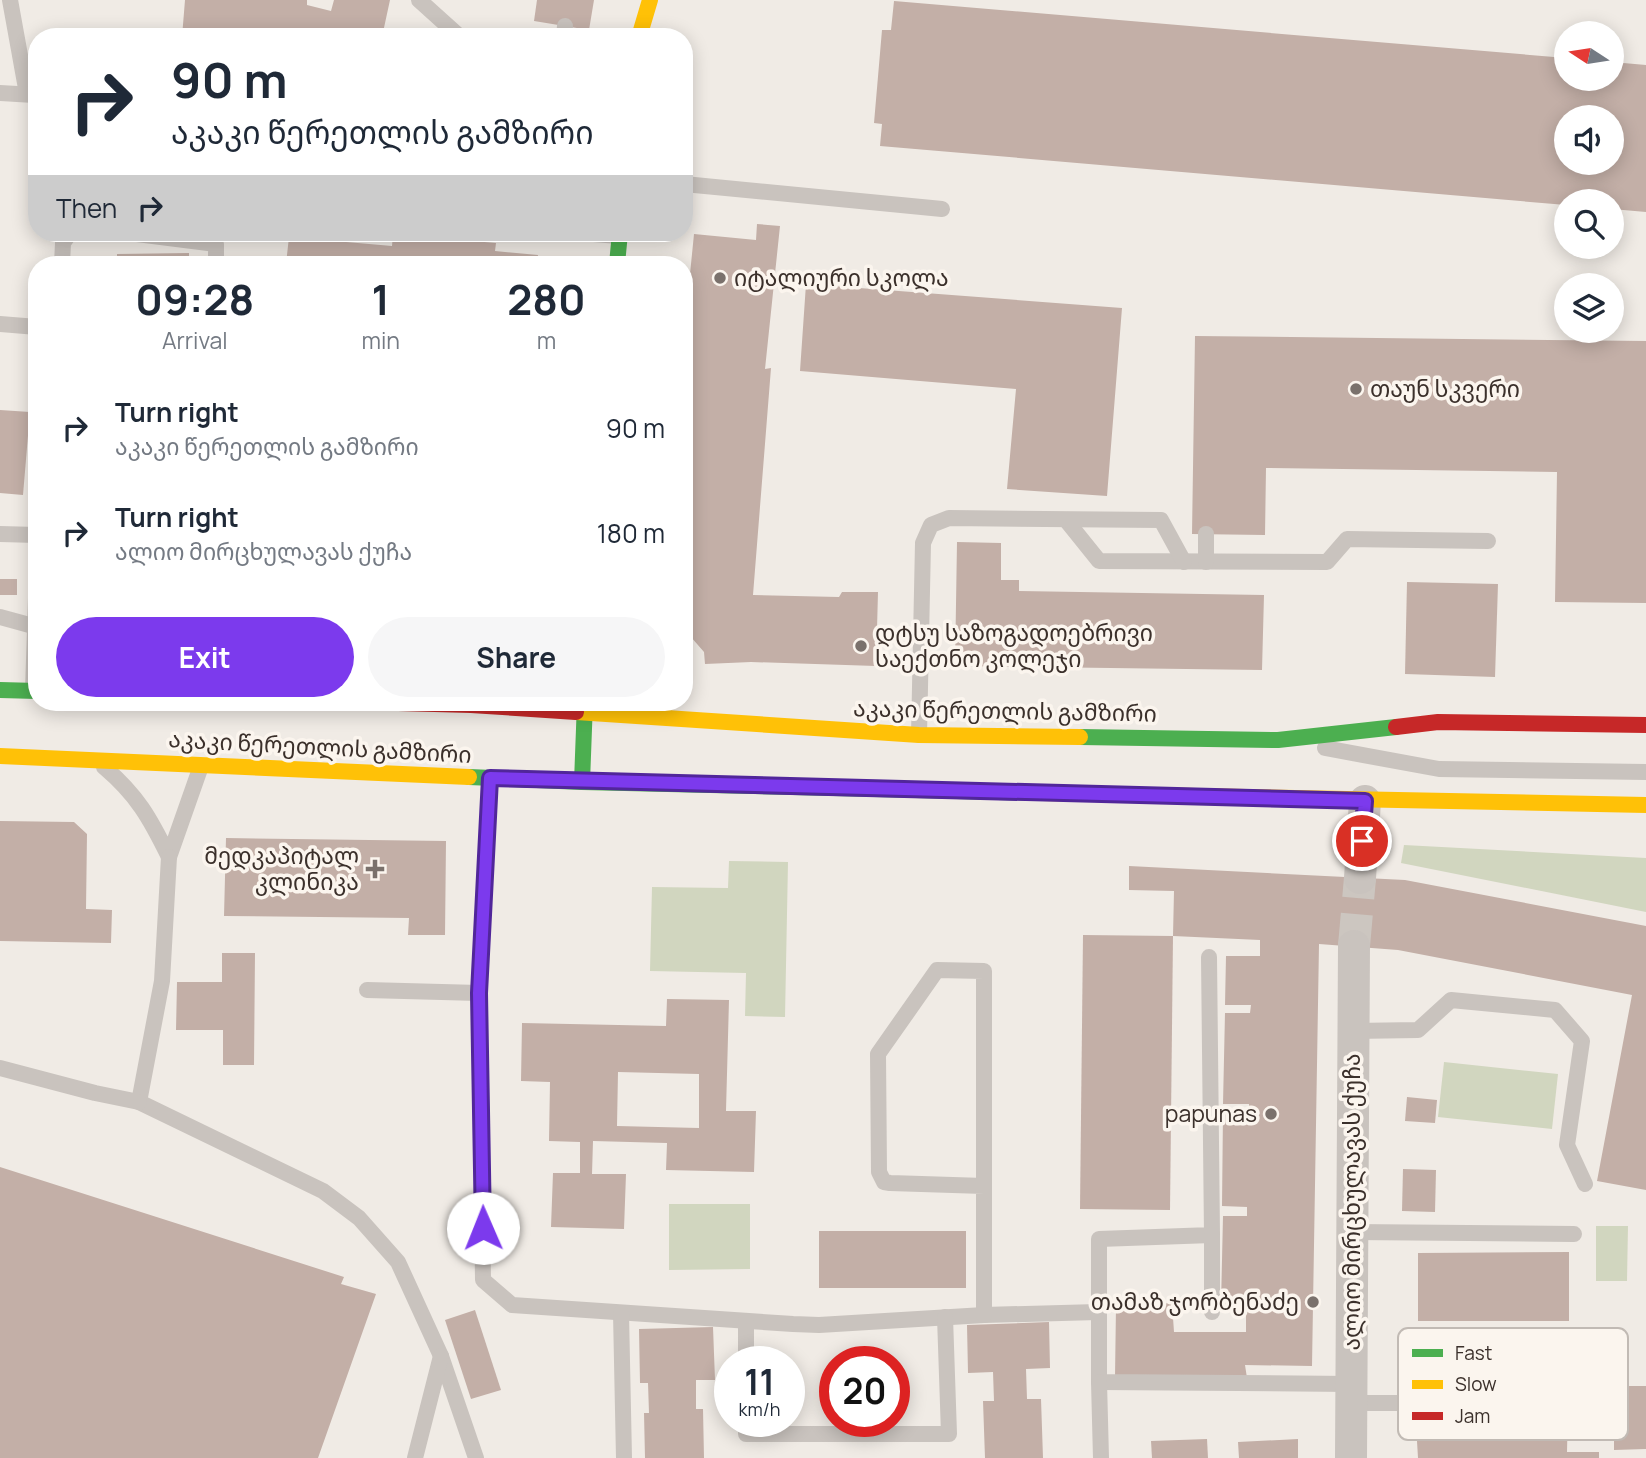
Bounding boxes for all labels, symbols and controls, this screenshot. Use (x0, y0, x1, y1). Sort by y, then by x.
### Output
north arrow (1554, 21, 1624, 91)
map controls (1554, 21, 1624, 343)
text: 90 m (171, 46, 288, 113)
icon: right (56, 56, 147, 147)
button: sound (1554, 105, 1624, 175)
text: აკაკი წერეთლის გამზირი (171, 110, 594, 154)
icon: right (131, 189, 169, 227)
button: search (1554, 189, 1624, 259)
text: Then (56, 190, 117, 226)
place label: იტალიური სკოლა (734, 261, 949, 293)
text: 09:28 (135, 270, 254, 328)
text: 1 (372, 270, 390, 328)
text: 280 (507, 270, 586, 328)
marker: იტალიური სკოლა (712, 270, 728, 286)
button: layers (1554, 273, 1624, 343)
text: Arrival (162, 324, 228, 356)
text: min (361, 324, 400, 356)
text: m (537, 324, 556, 356)
place label: თაუნ სკვერი (1370, 372, 1520, 404)
marker: თაუნ სკვერი (1348, 381, 1364, 397)
text: Turn right (115, 394, 239, 430)
icon: right (56, 409, 94, 447)
text: 90 m (606, 410, 665, 446)
text: აკაკი წერეთლის გამზირი (115, 430, 419, 462)
text: Turn right (115, 499, 239, 535)
icon: right (56, 514, 94, 552)
text: 180 m (597, 515, 665, 551)
text: ალიო მირცხულავას ქუჩა (115, 535, 412, 567)
place label: დტსუ საზოგადოებრივი საექთნო კოლეჯი (875, 616, 1153, 674)
button: Exit (56, 617, 354, 697)
button: Share (368, 617, 665, 697)
marker: დტსუ საზოგადოებრივი საექთნო კოლეჯი (853, 638, 869, 654)
street label: აკაკი წერეთლის გამზირი (853, 691, 1157, 729)
street label: აკაკი წერეთლის გამზირი (168, 722, 473, 770)
pin (1332, 811, 1392, 871)
icon: arrive (1343, 822, 1381, 860)
place label: მედკაპიტალ კლინიკა (204, 839, 359, 897)
marker: მედკაპიტალ კლინიკა (365, 859, 385, 879)
street label: ალიო მირცხულავას ქუჩა (1335, 1053, 1367, 1351)
place label: papunas (1165, 1097, 1257, 1129)
marker: papunas (1263, 1106, 1279, 1122)
position arrow (446, 1191, 520, 1265)
place label: თამაზ ჯორბენაძე (1091, 1285, 1299, 1317)
marker: თამაზ ჯორბენაძე (1305, 1294, 1321, 1310)
legend (1398, 1328, 1628, 1440)
text: Fast (1455, 1340, 1492, 1366)
speed limit sign: 20 (819, 1346, 910, 1437)
text: 11 (744, 1358, 775, 1406)
text: Slow (1455, 1371, 1497, 1397)
text: km/h (739, 1397, 780, 1421)
text: Jam (1455, 1403, 1490, 1429)

